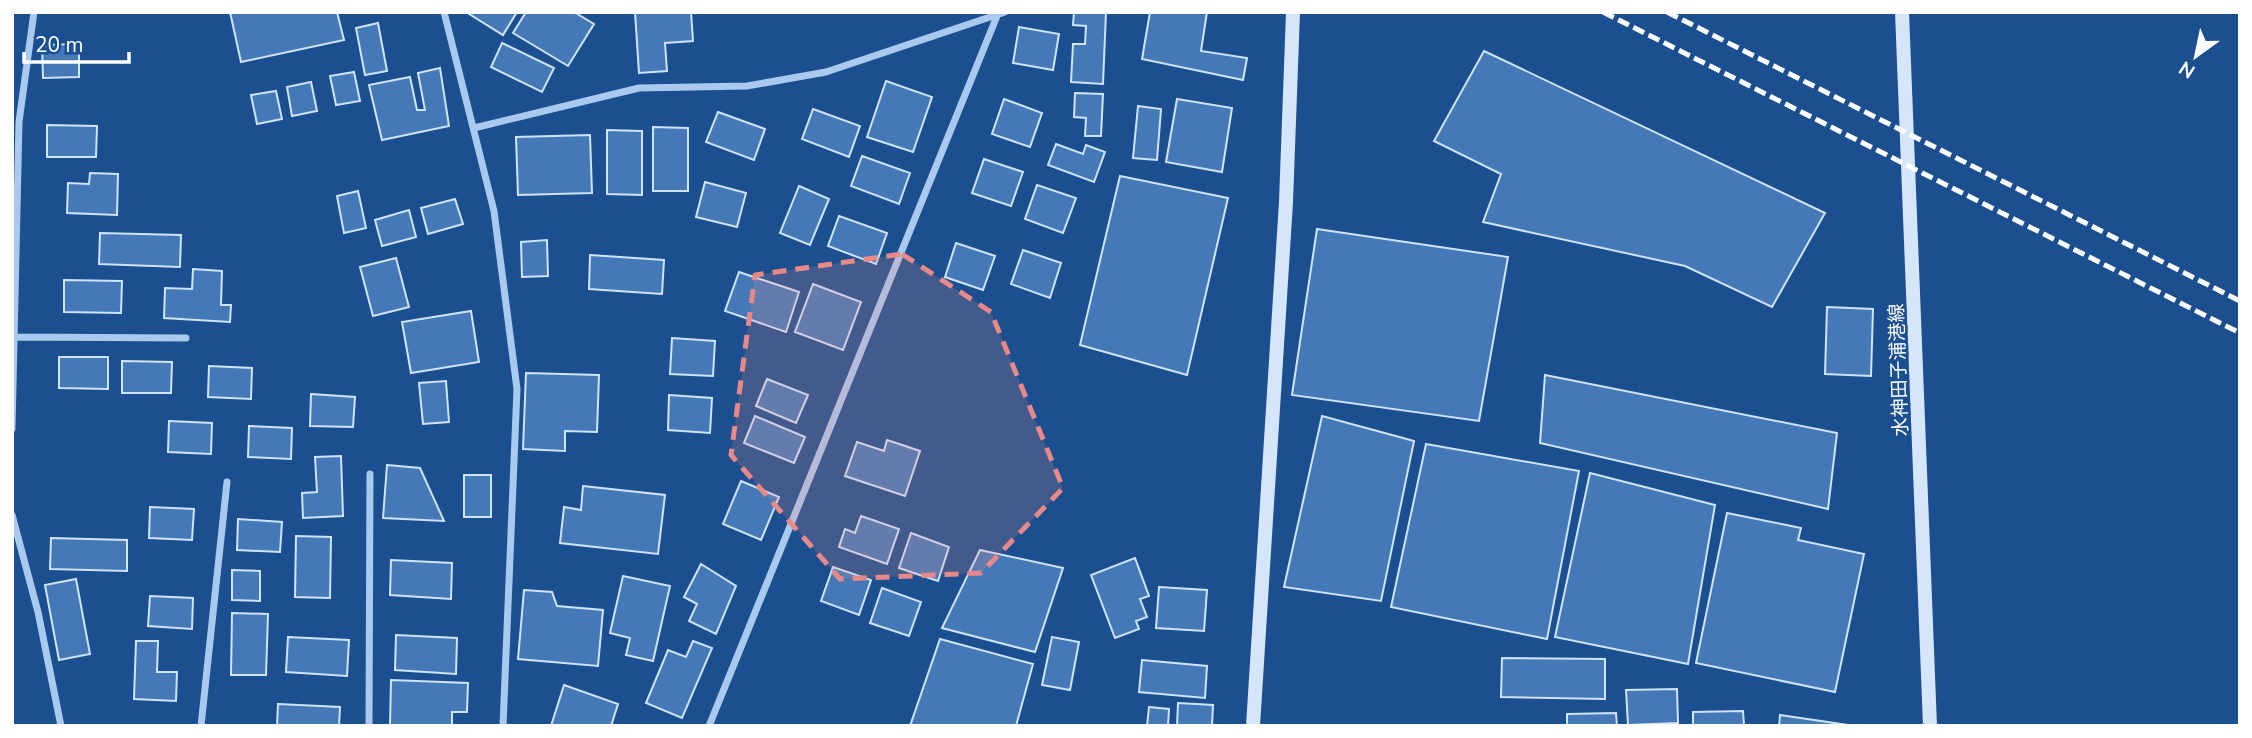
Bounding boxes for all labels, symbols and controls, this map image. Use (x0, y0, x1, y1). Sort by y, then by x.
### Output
scale bar (24, 21, 130, 65)
north arrow (2161, 21, 2231, 91)
text: 20 m (35, 31, 84, 59)
text: N (2174, 55, 2200, 84)
street label: 水神田子浦港線 (1884, 303, 1914, 437)

